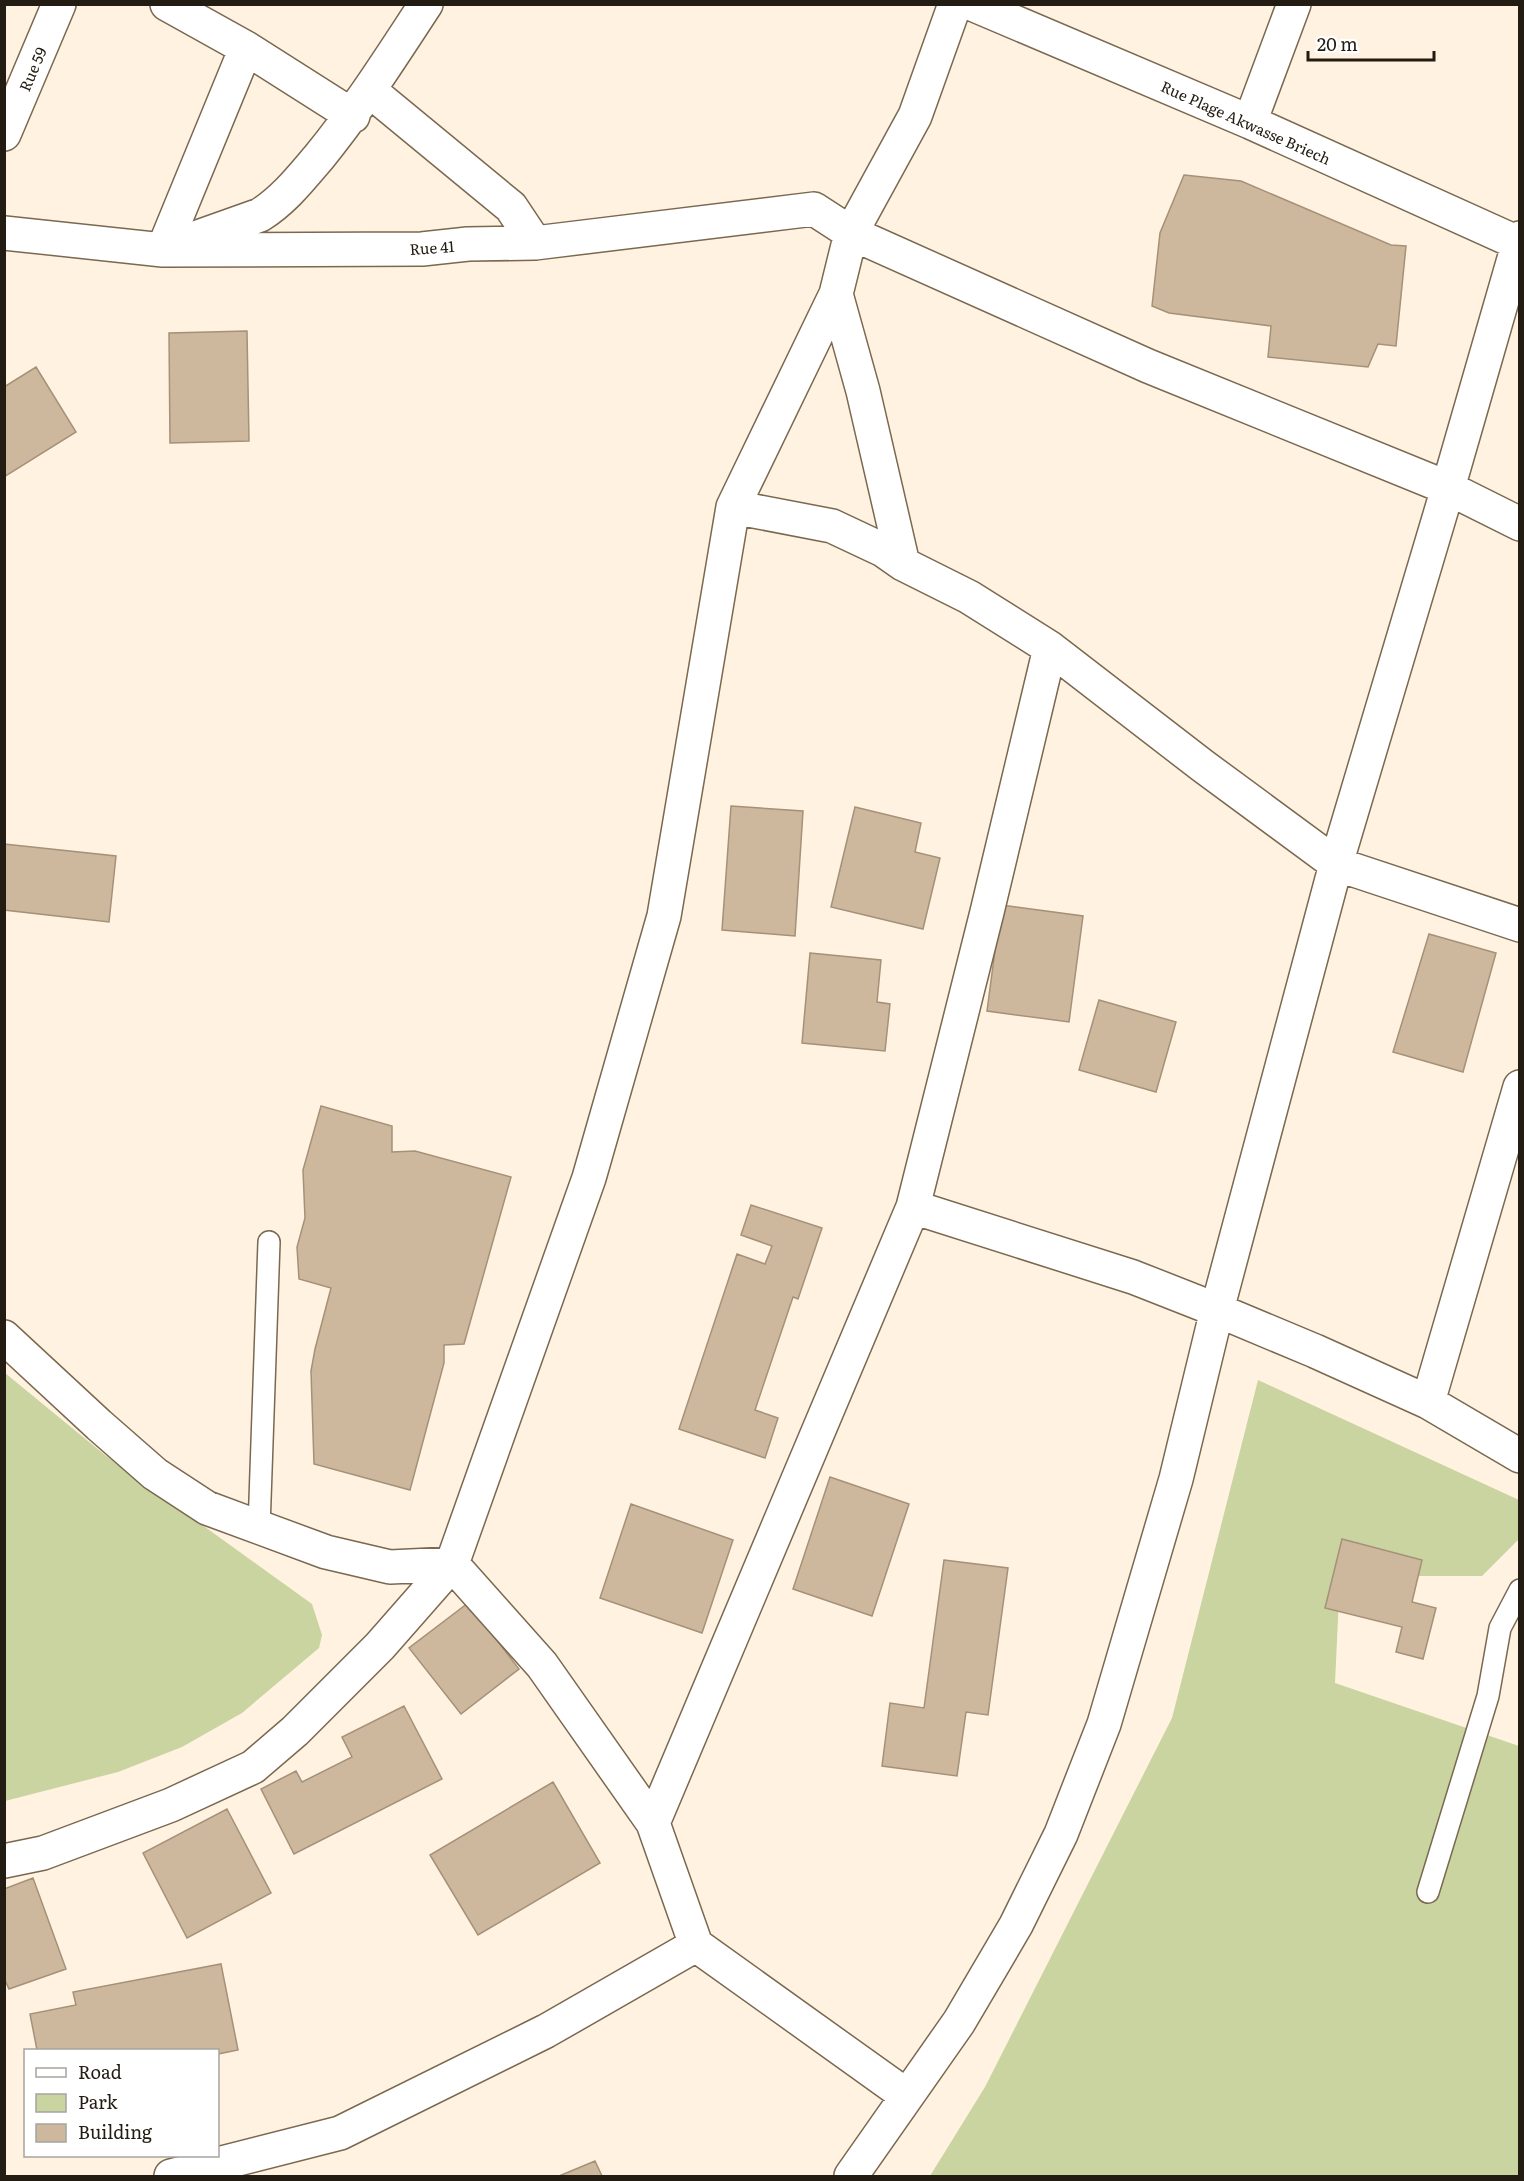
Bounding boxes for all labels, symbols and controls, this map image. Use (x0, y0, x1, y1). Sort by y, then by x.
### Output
scale bar (1308, 24, 1434, 62)
text: 20 m (1317, 30, 1358, 57)
street label: Rue 59 (12, 43, 52, 95)
street label: Rue Plage Akwasse Briech (1157, 74, 1335, 170)
street label: Rue 41 (409, 234, 455, 260)
legend (24, 2049, 219, 2157)
text: Road (78, 2058, 122, 2085)
text: Park (78, 2088, 119, 2115)
text: Building (78, 2118, 153, 2145)

